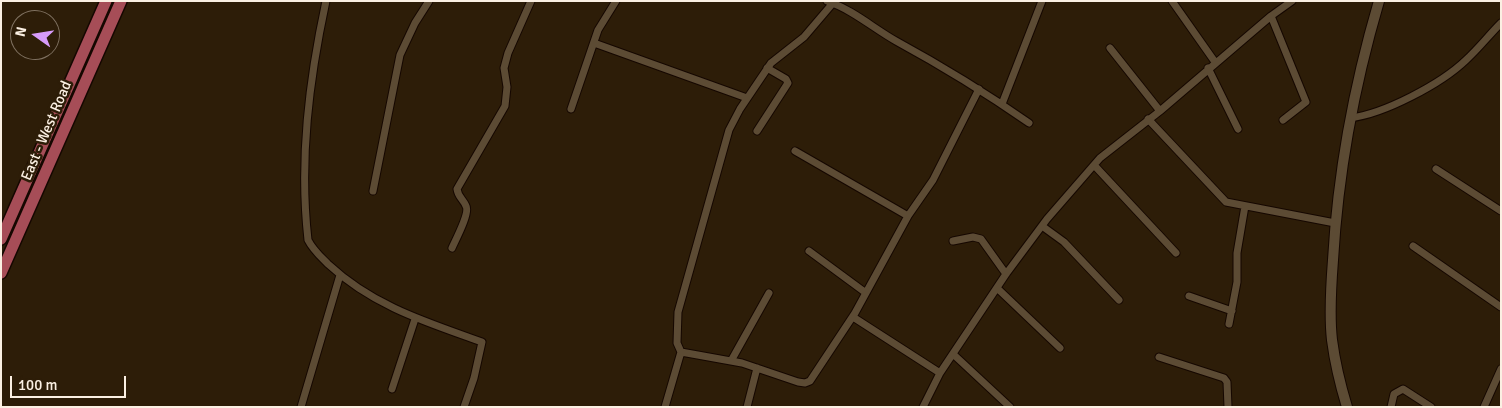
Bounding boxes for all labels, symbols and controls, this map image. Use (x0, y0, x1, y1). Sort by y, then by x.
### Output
north arrow (10, 10, 60, 60)
text: N (11, 25, 30, 38)
street label: East - West Road (18, 78, 76, 184)
scale bar (12, 366, 129, 398)
text: 100 m (18, 376, 58, 394)

